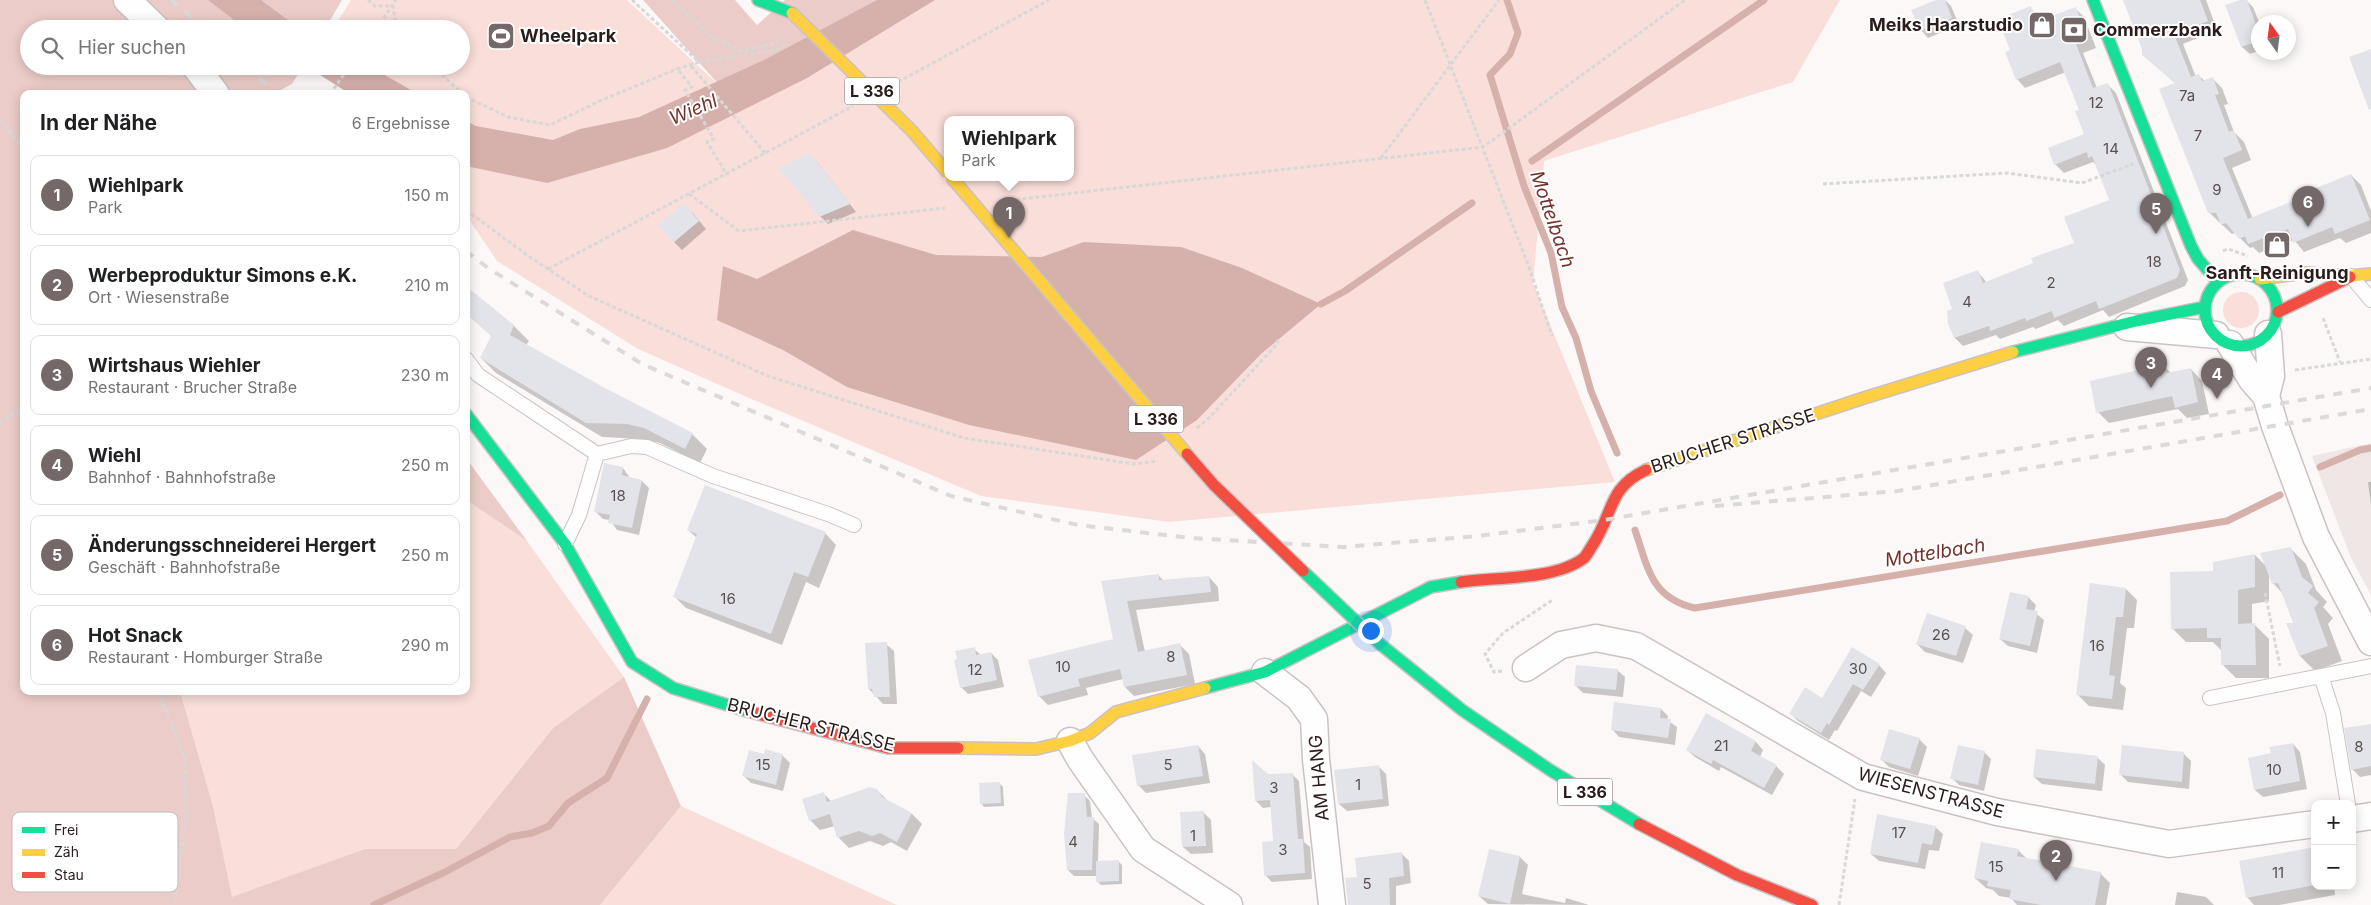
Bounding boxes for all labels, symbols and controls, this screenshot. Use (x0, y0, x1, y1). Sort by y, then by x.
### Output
shop icon: Meiks Haarstudio (2027, 10, 2057, 40)
place label: Meiks Haarstudio (1869, 14, 2023, 35)
bank icon: Commerzbank (2059, 15, 2089, 45)
north arrow (2251, 15, 2296, 60)
place label: Commerzbank (2093, 19, 2223, 40)
search box (20, 20, 470, 75)
sports icon: Wheelpark (486, 21, 516, 51)
place label: Wheelpark (520, 25, 617, 46)
icon: search (38, 34, 66, 62)
text: Hier suchen (78, 36, 186, 59)
road number: L 336 (844, 78, 900, 104)
house number: 7a (2179, 86, 2195, 105)
water label: Wiehl (666, 89, 721, 130)
house number: 12 (2088, 93, 2104, 112)
text: In der Nähe (40, 110, 157, 135)
text: 6 Ergebnisse (352, 113, 450, 133)
popup (944, 116, 1074, 181)
house number: 7 (2194, 126, 2202, 145)
text: Wiehlpark (961, 127, 1057, 150)
house number: 14 (2103, 139, 2119, 158)
text: Park (961, 150, 996, 170)
water label: Mottelbach (1525, 168, 1580, 271)
text: Wiehlpark (88, 174, 183, 197)
house number: 9 (2212, 180, 2222, 199)
text: 1 (54, 185, 60, 205)
text: 150 m (404, 185, 449, 205)
pin: 6 (2292, 186, 2324, 227)
pin: 5 (2140, 193, 2172, 234)
text: Park (88, 197, 122, 217)
pin: 1 (993, 197, 1025, 238)
shop icon: Sanft-Reinigung (2262, 230, 2292, 260)
house number: 18 (2146, 252, 2162, 271)
place label: Sanft-Reinigung (2205, 262, 2349, 283)
text: Werbeproduktur Simons e.K. (88, 264, 357, 287)
house number: 2 (2046, 273, 2056, 292)
text: 2 (52, 275, 62, 295)
text: 210 m (404, 275, 449, 295)
text: Ort · Wiesenstraße (88, 287, 229, 307)
house number: 4 (1962, 292, 1972, 311)
pin: 3 (2135, 347, 2167, 388)
text: Wirtshaus Wiehler (88, 354, 260, 377)
pin: 4 (2201, 358, 2233, 399)
text: 3 (52, 365, 62, 385)
text: 230 m (401, 365, 449, 385)
text: Restaurant · Brucher Straße (88, 377, 297, 397)
street label: BRUCHER STRASSE (1648, 404, 1818, 477)
road number: L 336 (1128, 406, 1184, 432)
text: Wiehl (88, 444, 141, 467)
text: 4 (52, 455, 62, 475)
text: 250 m (401, 455, 449, 475)
text: Bahnhof · Bahnhofstraße (88, 467, 276, 487)
house number: 18 (610, 486, 626, 505)
water label: Mottelbach (1883, 533, 1987, 572)
text: Änderungsschneiderei Hergert (88, 534, 376, 557)
text: 5 (52, 545, 62, 565)
text: 250 m (401, 545, 449, 565)
text: Geschäft · Bahnhofstraße (88, 557, 280, 577)
house number: 16 (720, 589, 736, 608)
your location (1358, 618, 1384, 644)
text: Hot Snack (88, 624, 183, 647)
house number: 26 (1932, 625, 1950, 644)
text: 6 (52, 635, 62, 655)
text: 290 m (401, 635, 449, 655)
house number: 16 (2089, 636, 2105, 655)
text: Restaurant · Homburger Straße (88, 647, 323, 667)
house number: 8 (1166, 647, 1176, 666)
house number: 10 (1055, 657, 1071, 676)
house number: 30 (1849, 659, 1867, 678)
house number: 12 (967, 660, 983, 679)
street label: BRUCHER STRASSE (725, 694, 897, 755)
street label: AM HANG (1304, 734, 1333, 822)
house number: 21 (1713, 736, 1729, 755)
house number: 8 (2354, 737, 2364, 756)
house number: 15 (755, 755, 771, 774)
house number: 5 (1163, 755, 1173, 774)
house number: 10 (2266, 760, 2282, 779)
street label: WIESENSTRASSE (1856, 763, 2006, 822)
house number: 1 (1355, 775, 1361, 794)
house number: 3 (1269, 778, 1279, 797)
road number: L 336 (1558, 779, 1612, 806)
map controls (2311, 800, 2356, 890)
button: + (2311, 800, 2356, 845)
legend (12, 812, 178, 892)
text: Frei (54, 821, 78, 838)
house number: 17 (1892, 823, 1906, 842)
house number: 1 (1190, 826, 1196, 845)
house number: 4 (1068, 832, 1078, 851)
house number: 3 (1278, 840, 1288, 859)
pin: 2 (2040, 840, 2072, 881)
text: Zäh (54, 843, 79, 860)
button: − (2311, 845, 2356, 890)
house number: 15 (1988, 857, 2004, 876)
house number: 11 (2272, 863, 2284, 882)
text: Stau (54, 866, 84, 883)
house number: 5 (1362, 874, 1372, 893)

